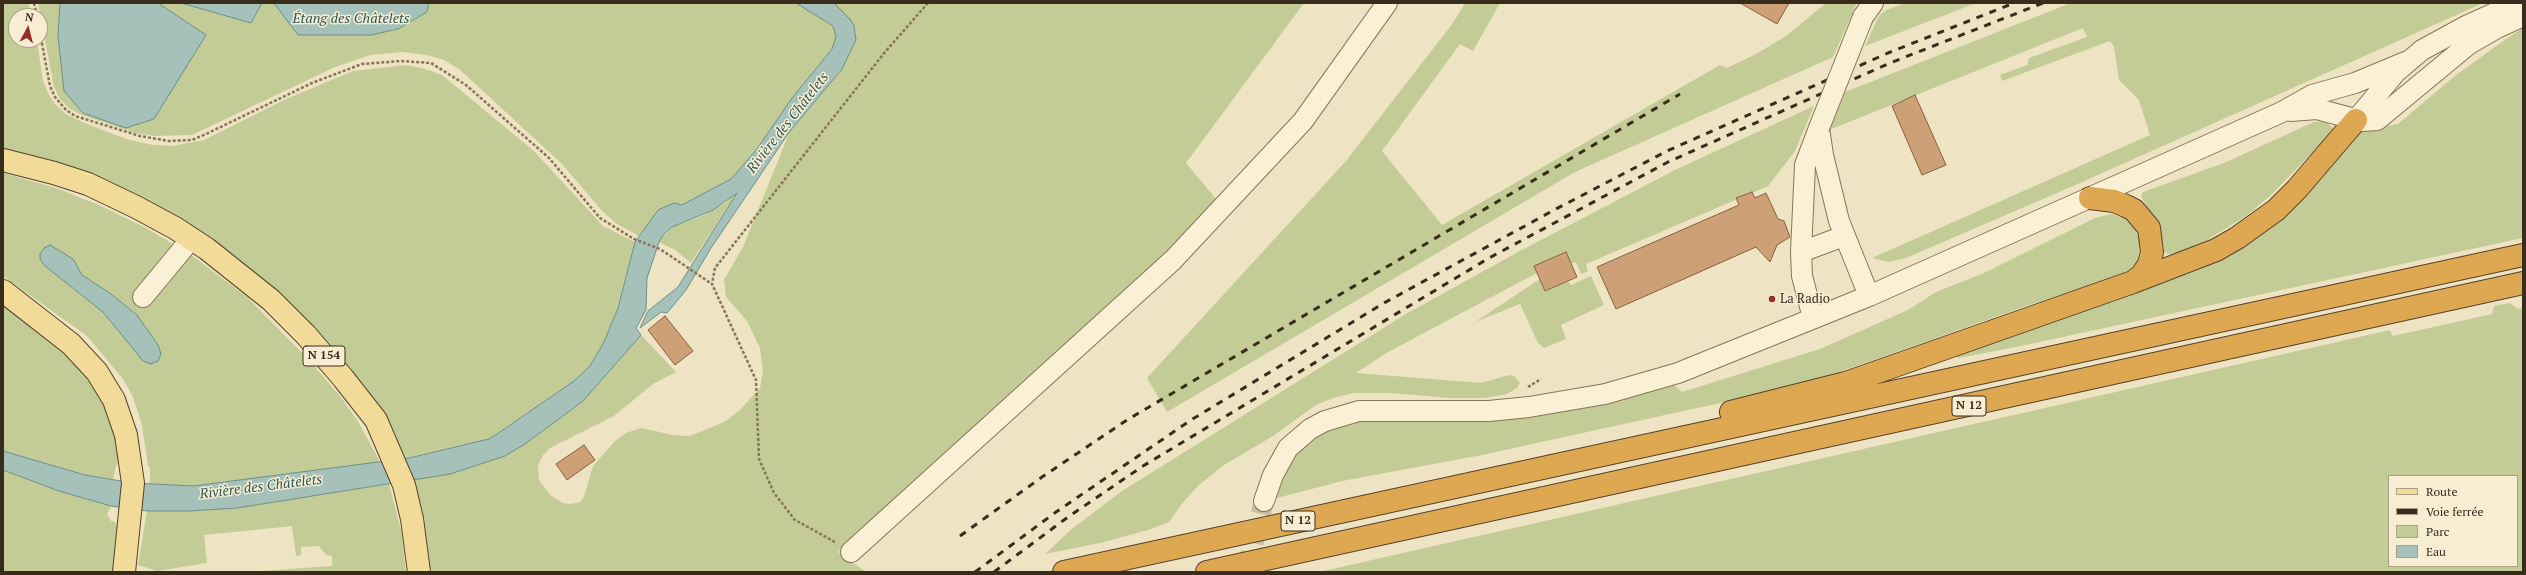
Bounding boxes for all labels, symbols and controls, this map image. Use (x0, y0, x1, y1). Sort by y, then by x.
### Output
north arrow (8, 8, 48, 48)
text: N (24, 10, 34, 25)
water label: Étang des Châtelets (292, 11, 410, 27)
water label: Rivière des Châtelets (743, 69, 833, 177)
place label: La Radio (1780, 291, 1830, 307)
marker: La Radio (1767, 294, 1777, 304)
road number: N 154 (303, 346, 345, 366)
road number: N 12 (1952, 396, 1986, 416)
water label: Rivière des Châtelets (199, 471, 323, 503)
legend (2388, 475, 2518, 567)
text: Route (2426, 484, 2457, 499)
text: Voie ferrée (2426, 504, 2484, 519)
road number: N 12 (1281, 511, 1315, 531)
text: Parc (2426, 524, 2449, 539)
text: Eau (2426, 544, 2446, 559)

